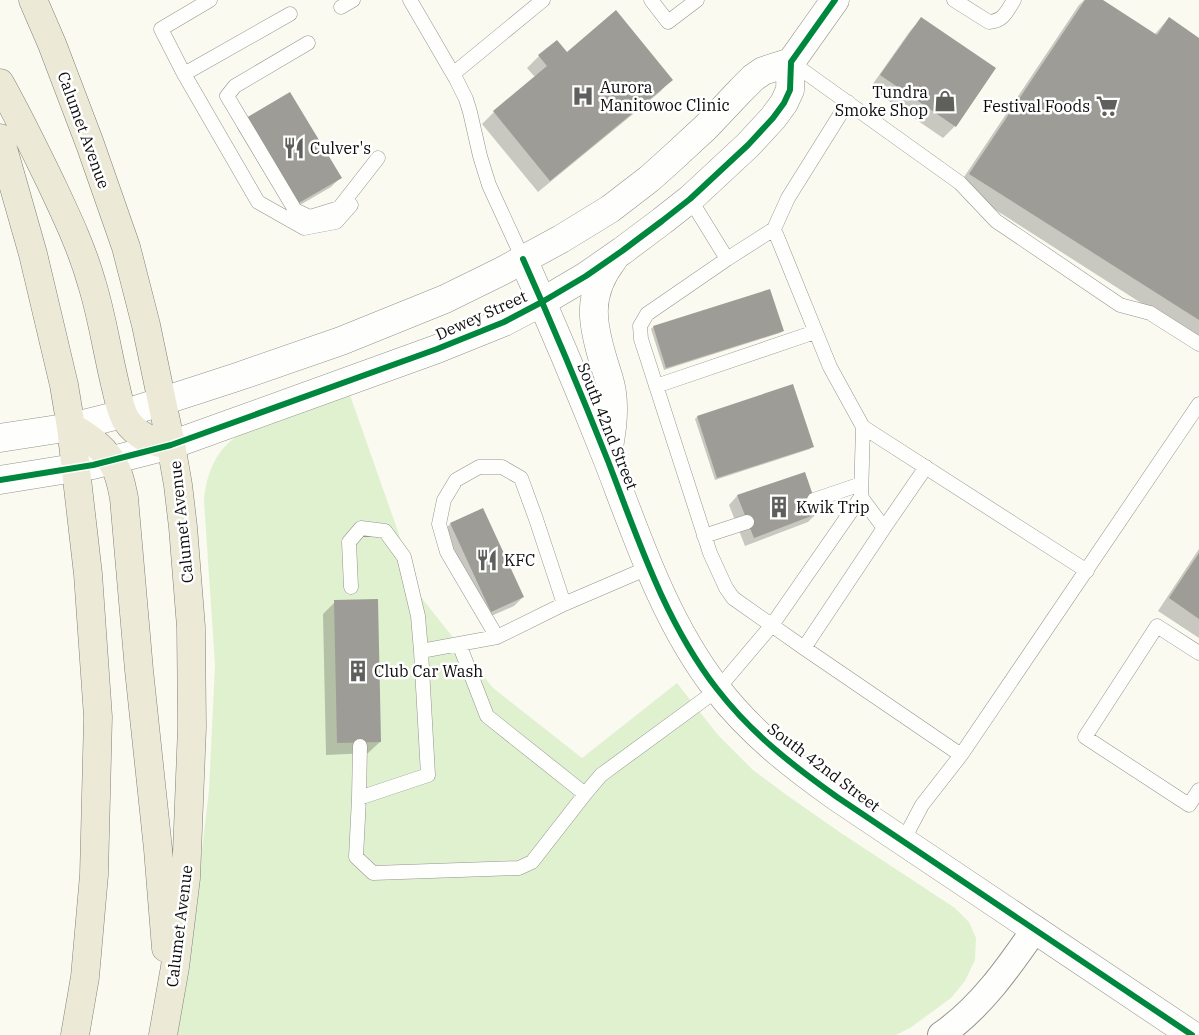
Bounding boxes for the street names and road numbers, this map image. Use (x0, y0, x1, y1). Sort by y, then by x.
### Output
street label: Calumet Avenue (54, 69, 114, 191)
street label: Dewey Street (432, 286, 530, 344)
street label: South 42nd Street (573, 359, 643, 493)
street label: Calumet Avenue (165, 460, 197, 584)
street label: South 42nd Street (764, 718, 884, 816)
street label: Calumet Avenue (162, 864, 196, 988)

